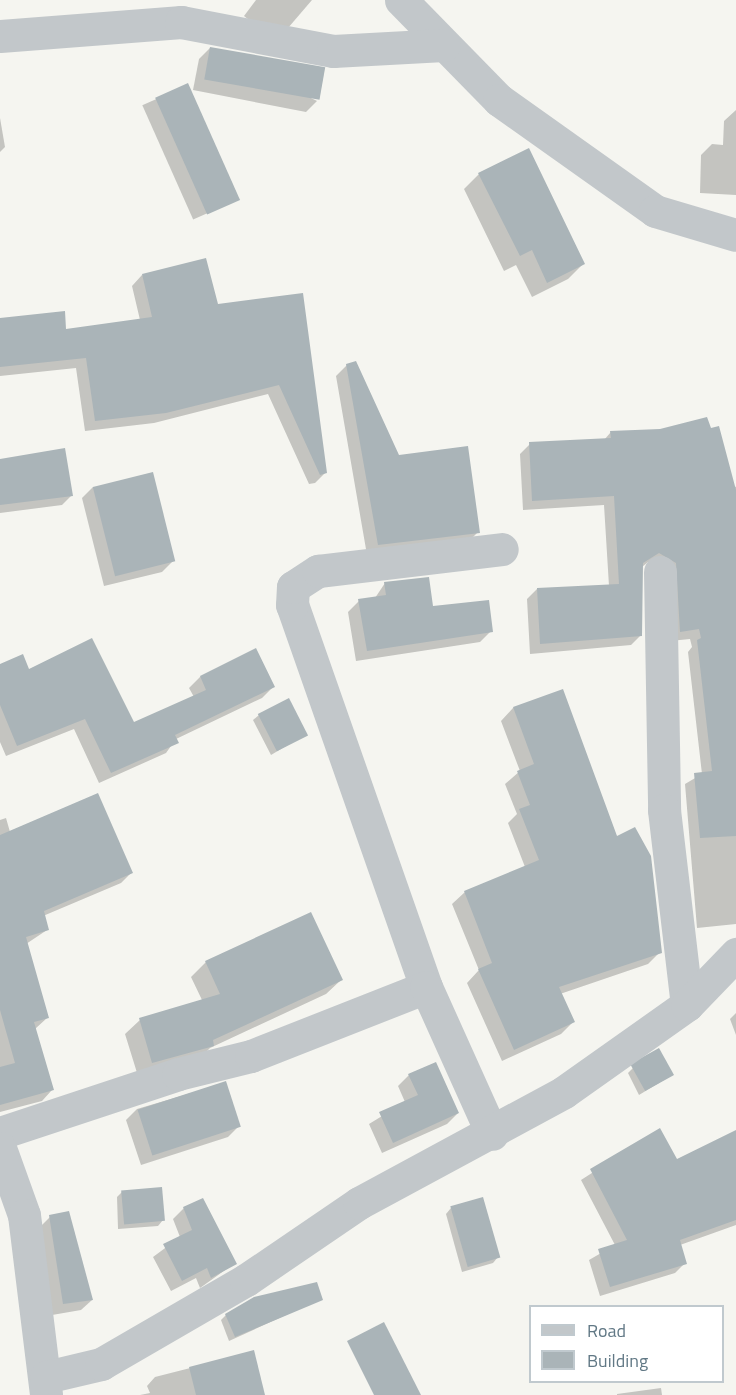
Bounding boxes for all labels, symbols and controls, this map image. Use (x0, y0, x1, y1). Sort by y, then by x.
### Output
legend (529, 1305, 724, 1383)
text: Road (587, 1317, 626, 1344)
text: Building (587, 1347, 648, 1374)

